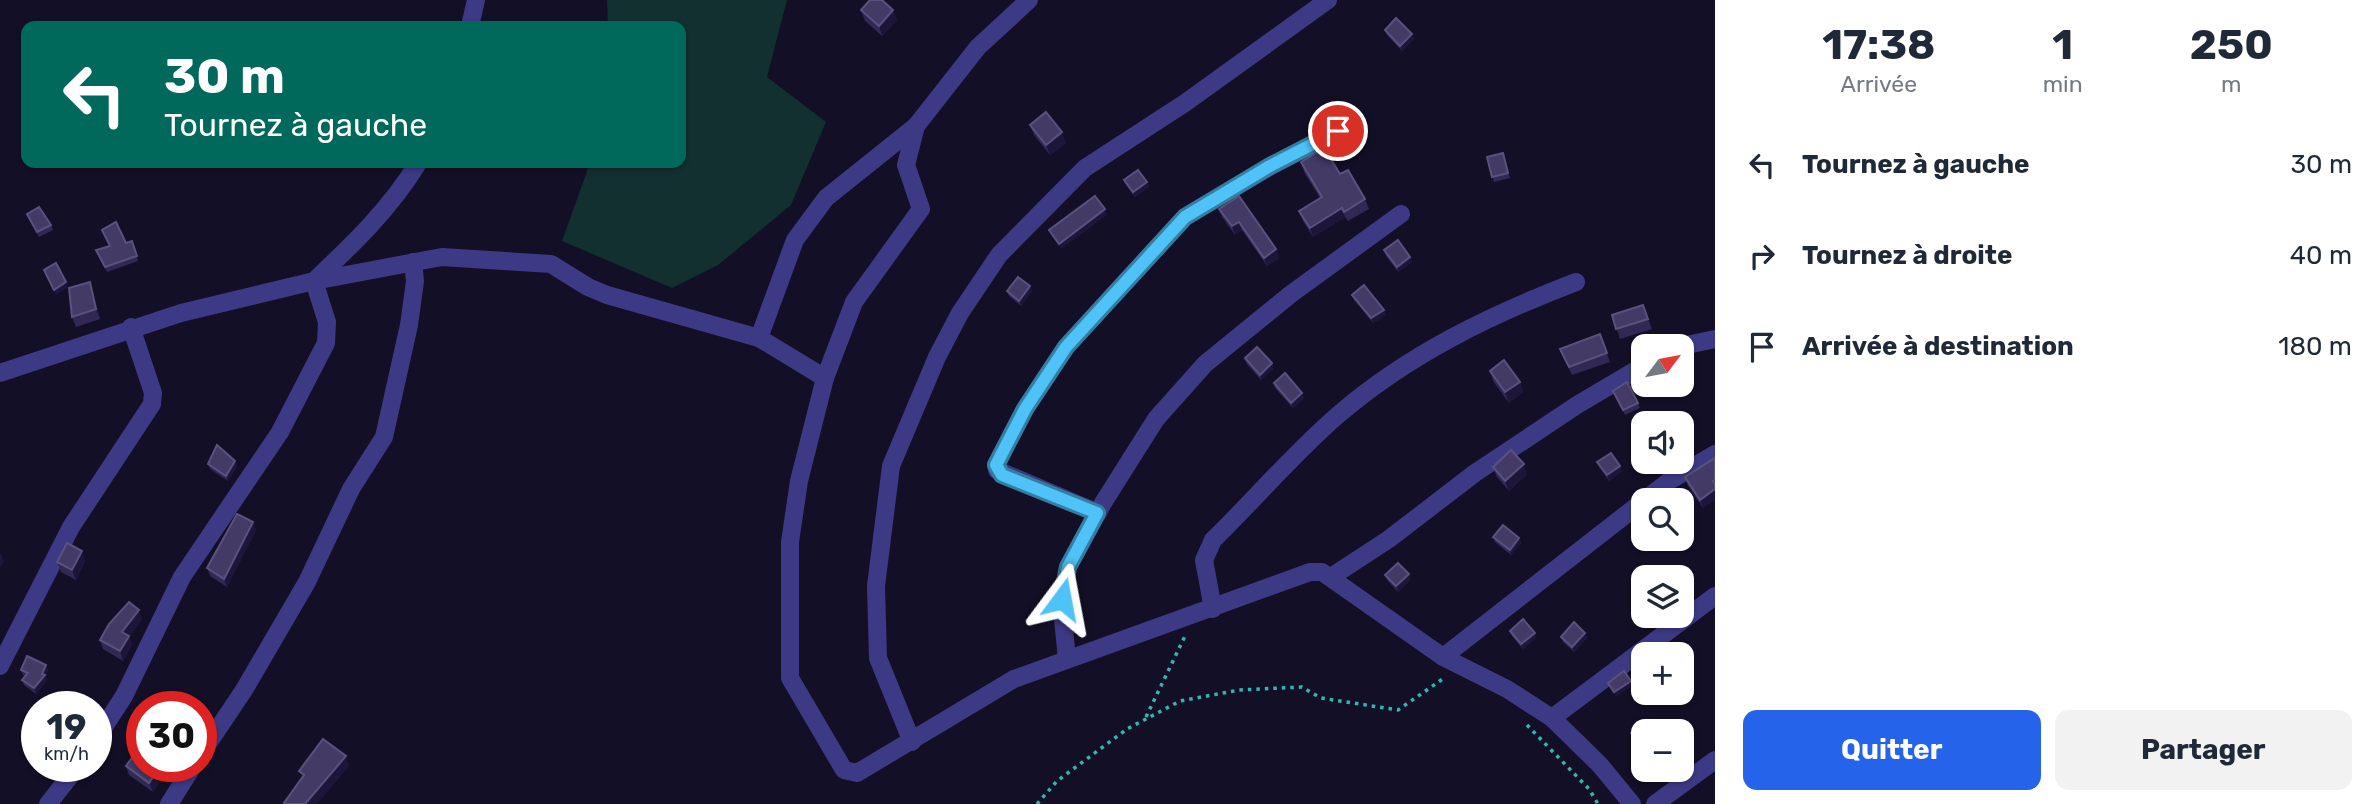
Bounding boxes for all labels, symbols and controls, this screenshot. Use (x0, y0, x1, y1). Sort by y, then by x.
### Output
text: 17:38 (1822, 20, 1936, 70)
text: 1 (2052, 20, 2073, 70)
text: 250 (2190, 20, 2273, 70)
text: 30 m (164, 47, 285, 105)
icon: left (49, 49, 140, 140)
text: Arrivée (1841, 70, 1917, 98)
text: min (2043, 70, 2083, 98)
text: m (2221, 70, 2242, 98)
pin (1308, 101, 1368, 161)
text: Tournez à gauche (164, 106, 427, 144)
icon: arrive (1319, 112, 1357, 150)
icon: left (1743, 146, 1781, 184)
text: Tournez à gauche (1802, 149, 2030, 180)
text: 30 m (2290, 149, 2352, 180)
icon: right (1743, 237, 1781, 275)
text: Tournez à droite (1802, 240, 2012, 271)
text: 40 m (2290, 240, 2352, 271)
icon: arrive (1743, 328, 1781, 366)
text: Arrivée à destination (1802, 331, 2074, 362)
text: 180 m (2278, 331, 2352, 362)
north arrow (1631, 334, 1694, 397)
map controls (1631, 334, 1694, 782)
button: sound (1631, 411, 1694, 474)
button: search (1631, 488, 1694, 551)
position arrow (1025, 562, 1099, 636)
button: layers (1631, 565, 1694, 628)
button: + (1631, 642, 1694, 705)
speed limit sign: 30 (126, 691, 217, 782)
text: 19 (47, 706, 86, 748)
button: Quitter (1743, 710, 2041, 790)
button: Partager (2055, 710, 2352, 790)
button: − (1631, 719, 1694, 782)
text: km/h (44, 743, 89, 765)

